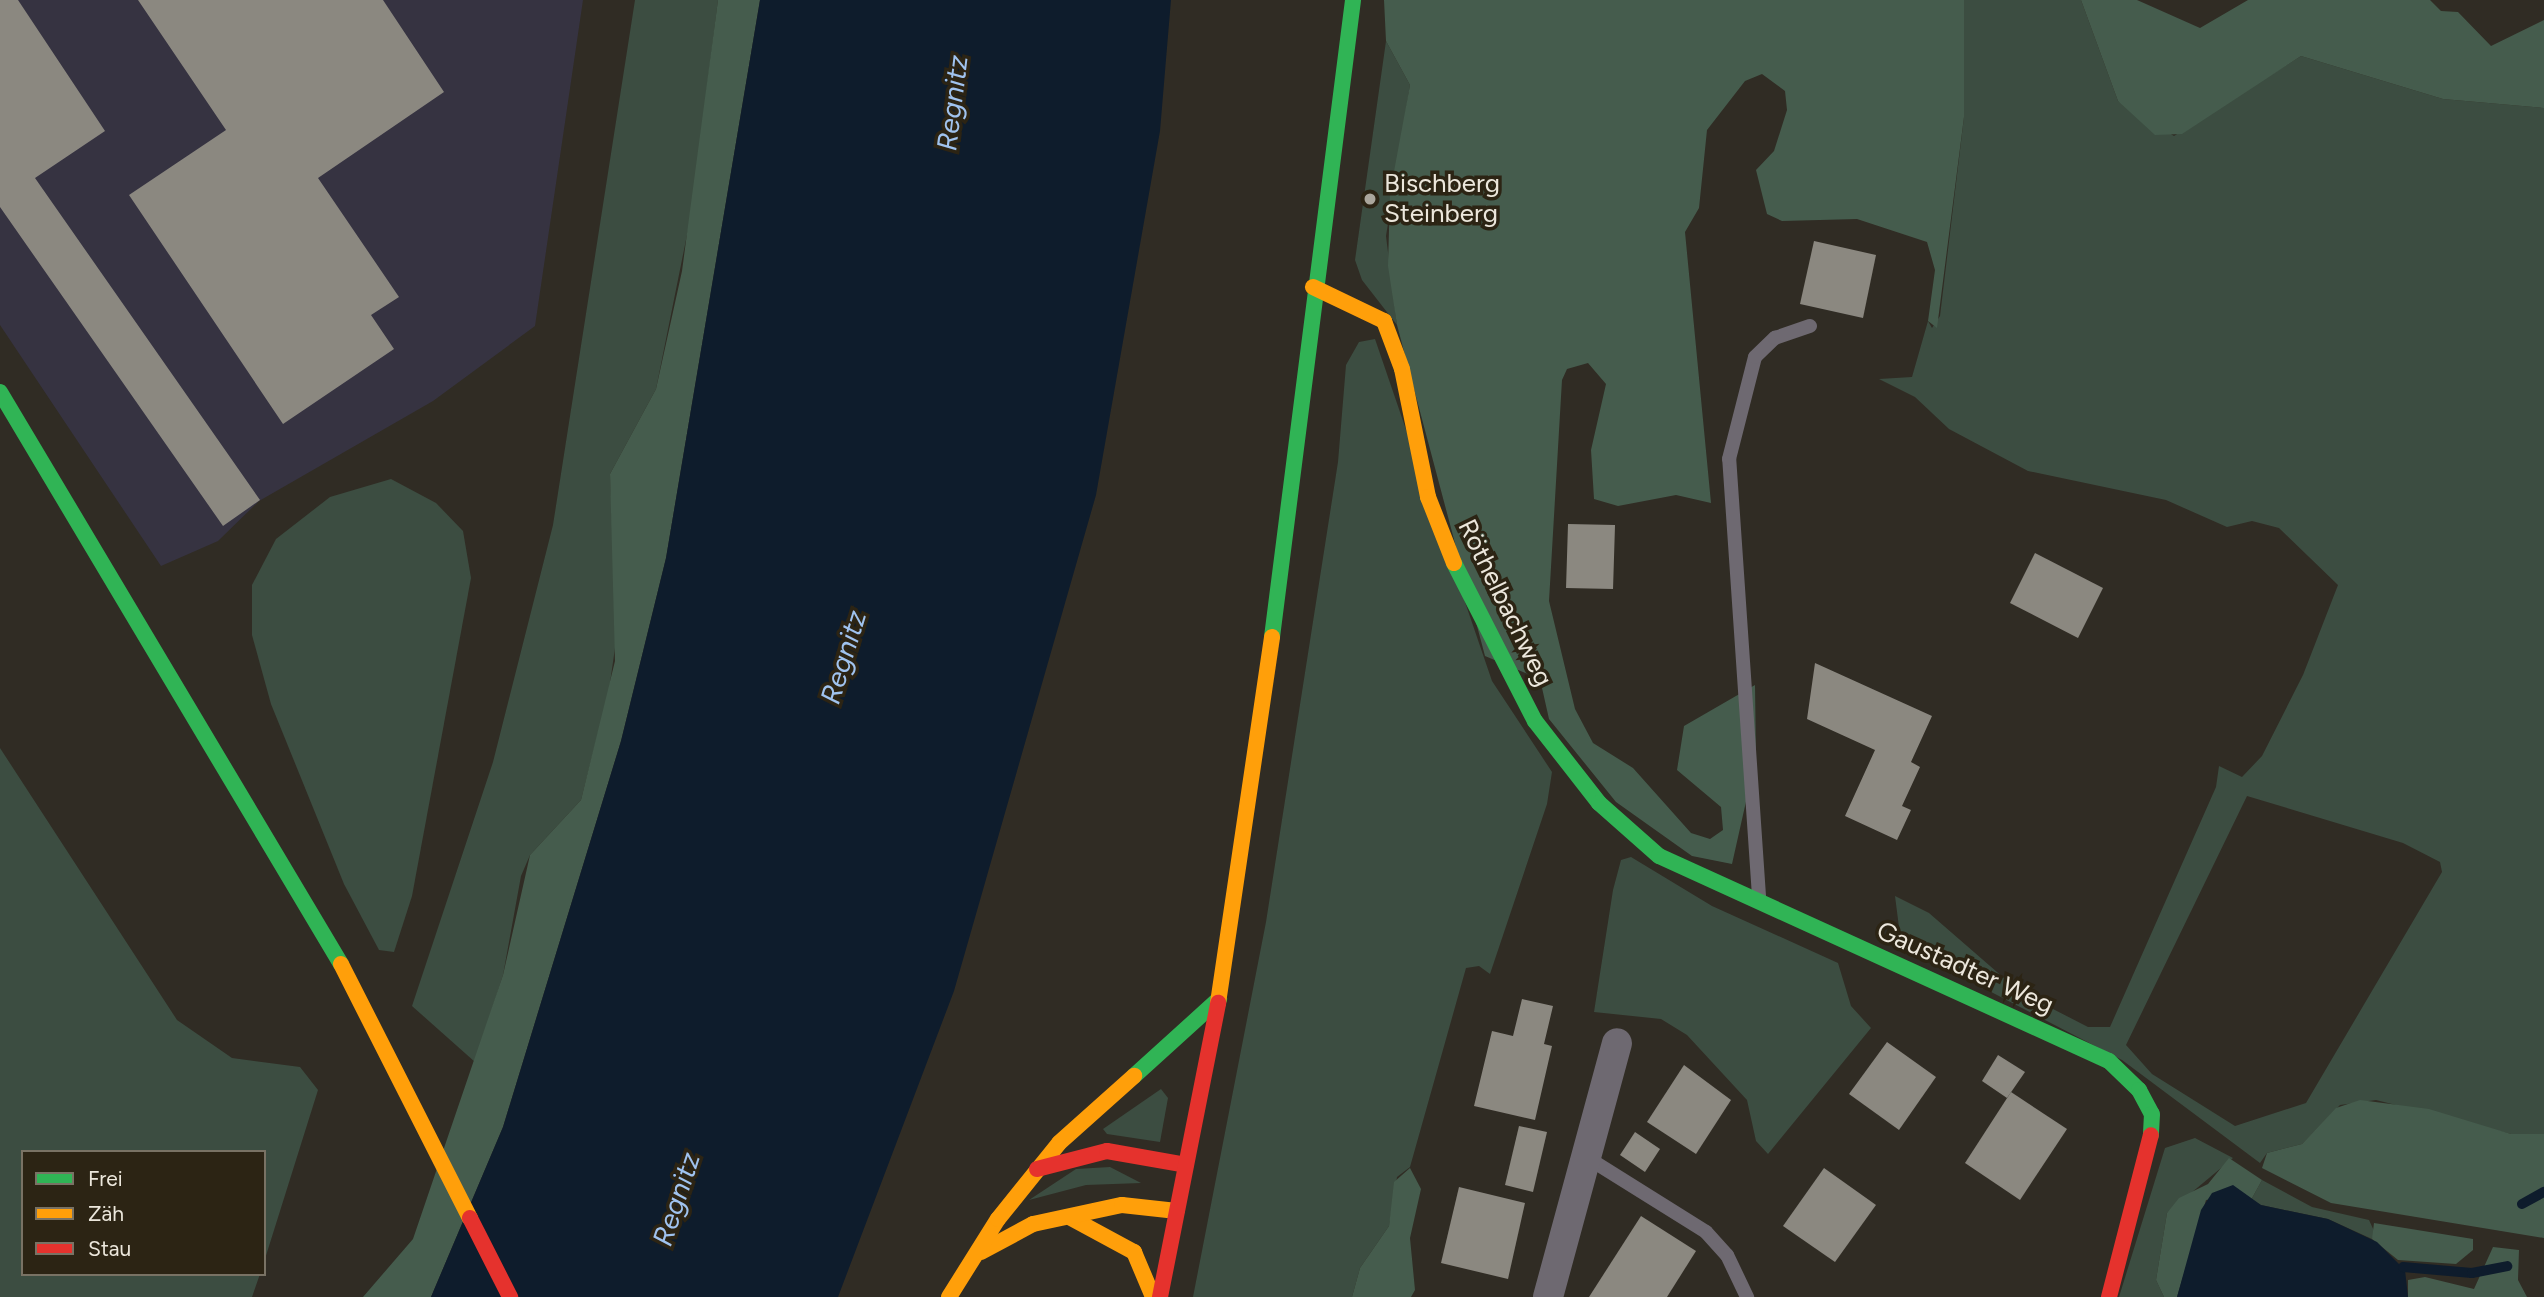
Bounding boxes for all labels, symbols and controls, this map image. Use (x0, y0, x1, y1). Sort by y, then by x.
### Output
water label: Regnitz (929, 53, 975, 153)
place label: Bischberg Steinberg (1384, 168, 1500, 230)
marker: Bischberg Steinberg (1362, 191, 1378, 207)
street label: Röthelbachweg (1451, 514, 1559, 692)
water label: Regnitz (813, 606, 873, 708)
street label: Gaustadter Weg (1872, 915, 2058, 1021)
water label: Regnitz (645, 1148, 707, 1250)
legend (21, 1150, 266, 1276)
text: Frei (88, 1166, 123, 1191)
text: Zäh (88, 1201, 124, 1226)
text: Stau (88, 1236, 131, 1261)

